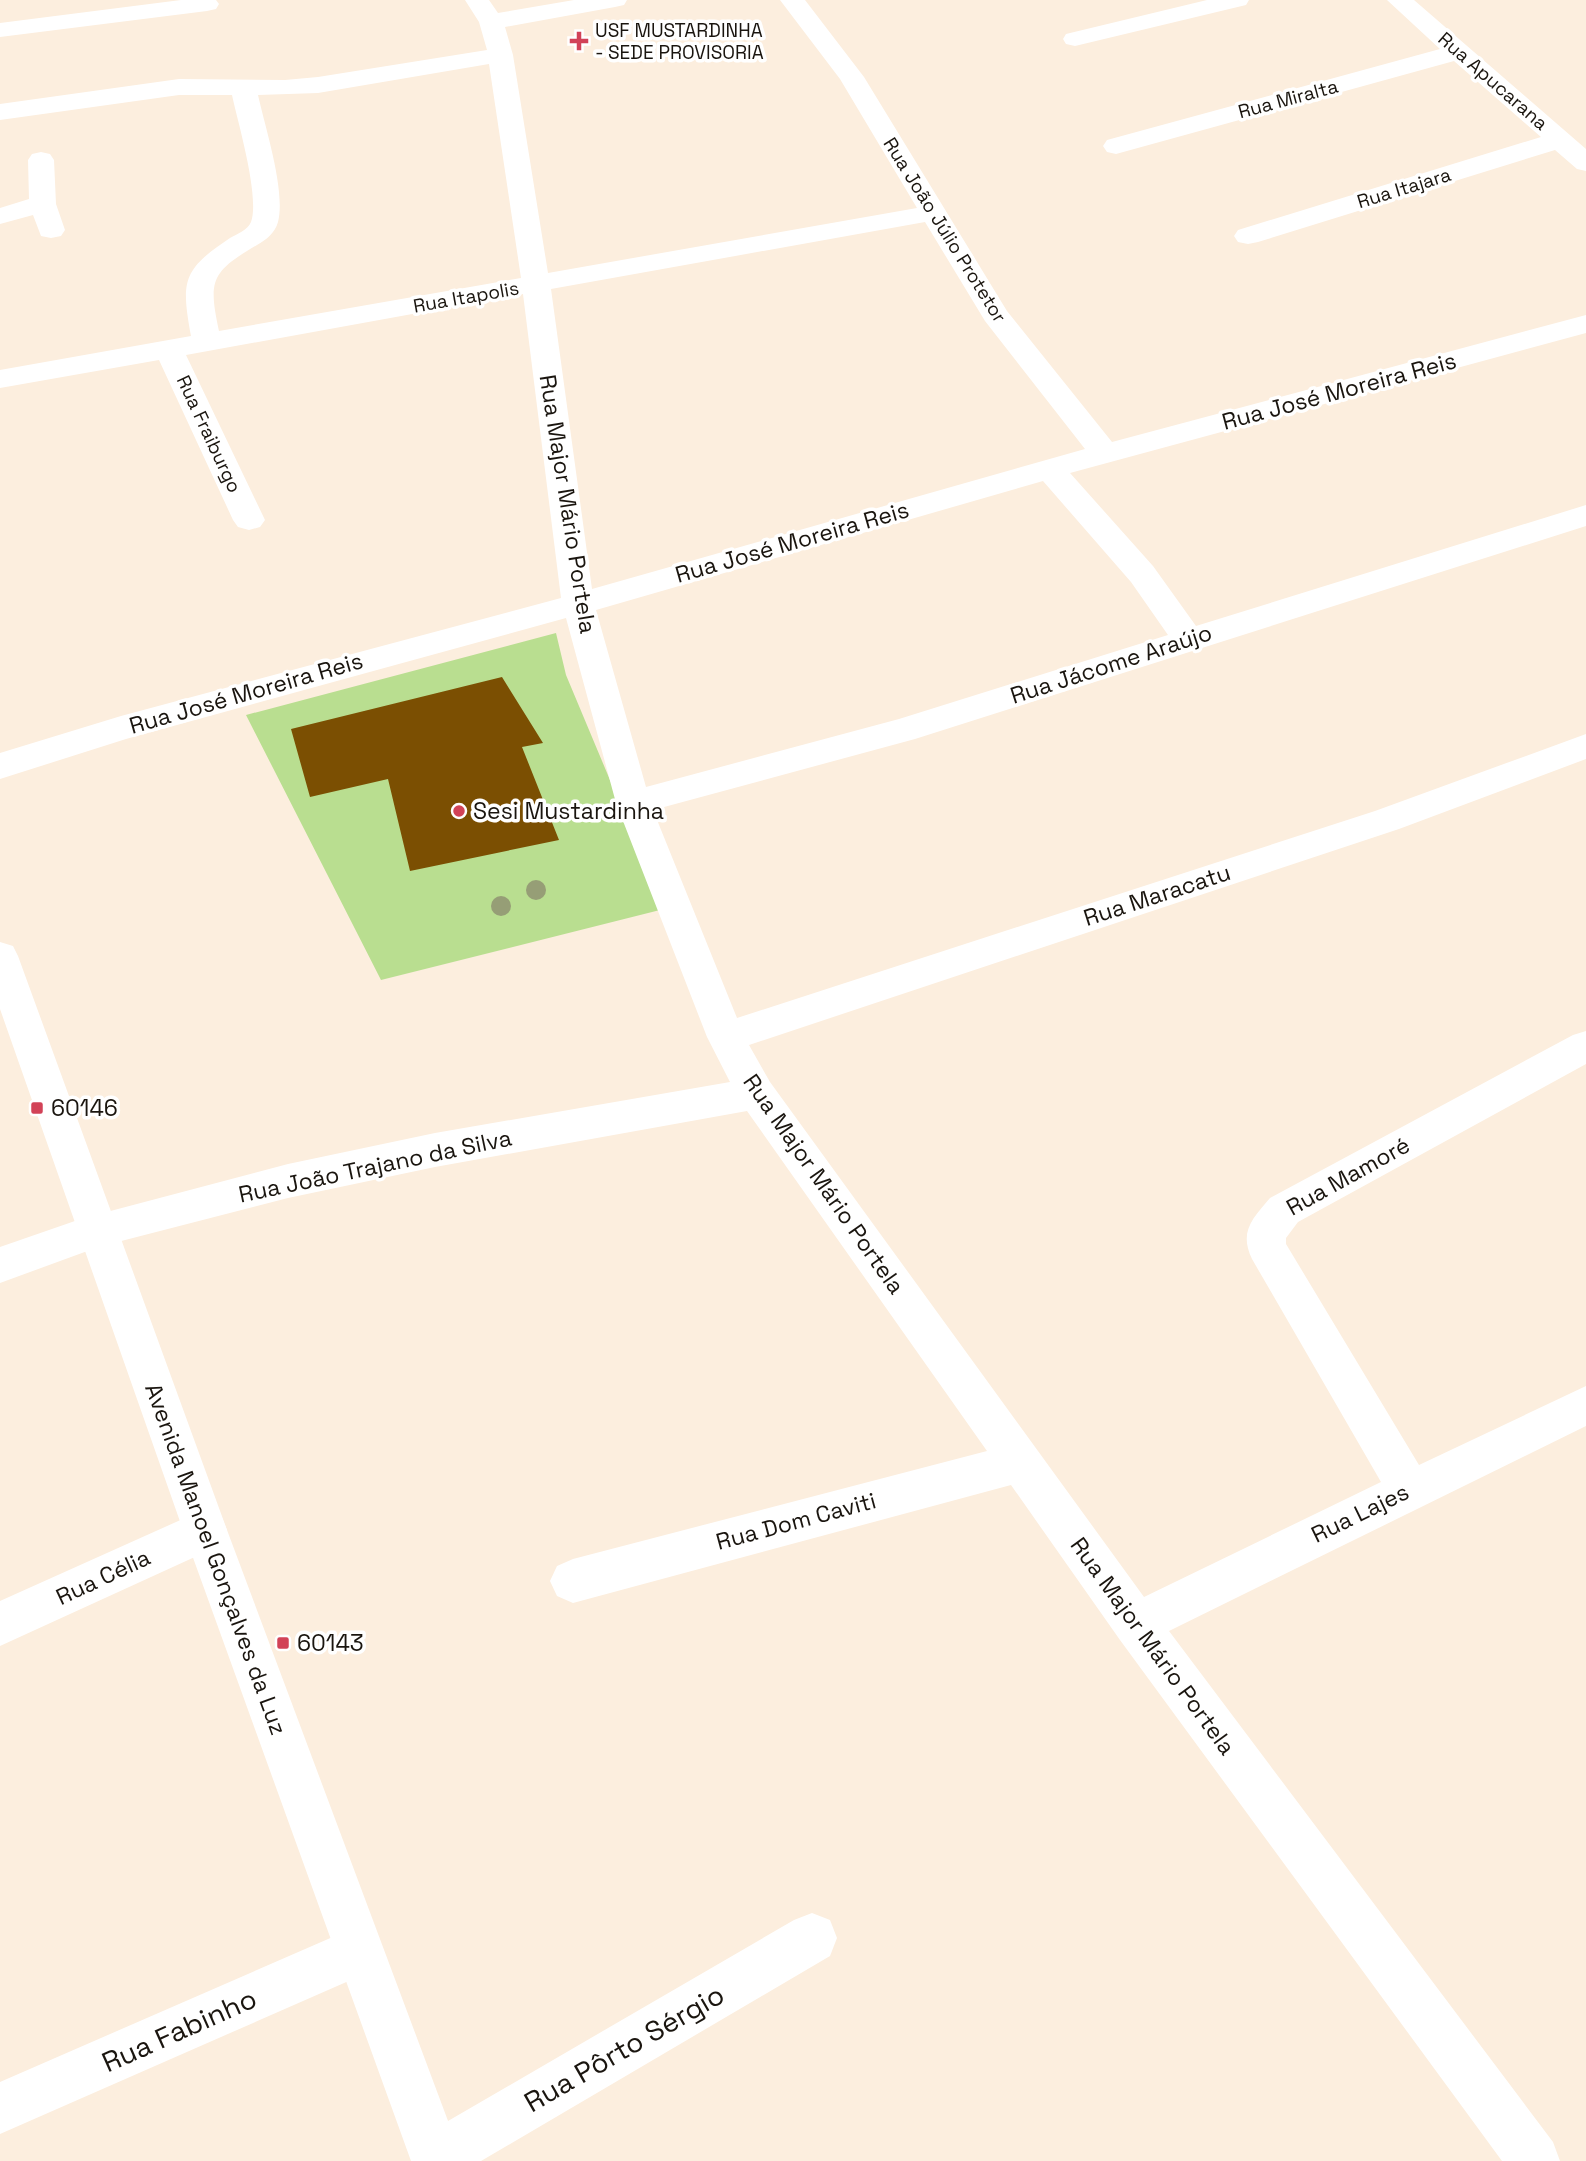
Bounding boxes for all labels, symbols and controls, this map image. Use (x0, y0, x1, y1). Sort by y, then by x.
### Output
place label: USF MUSTARDINHA - SEDE PROVISORIA (595, 18, 764, 65)
street label: Rua Apucarana (1433, 26, 1553, 136)
marker: USF MUSTARDINHA - SEDE PROVISORIA (569, 31, 589, 51)
street label: Rua Miralta (1235, 74, 1341, 124)
street label: Rua João Júlio Protetor (878, 133, 1012, 327)
street label: Rua Itajara (1354, 162, 1454, 214)
street label: Rua Itapolis (411, 275, 521, 319)
street label: Rua José Moreira Reis (1218, 345, 1460, 437)
street label: Rua Fraiburgo (171, 371, 247, 497)
street label: Rua Major Mário Portela (533, 372, 603, 636)
street label: Rua José Moreira Reis (672, 494, 912, 590)
street label: Rua Jácome Araújo (1006, 617, 1216, 711)
street label: Rua José Moreira Reis (126, 645, 366, 741)
place label: Sesi Mustardinha (473, 796, 664, 826)
marker: Sesi Mustardinha (451, 803, 467, 819)
street label: Rua Maracatu (1080, 857, 1234, 933)
street label: Rua Major Mário Portela (737, 1068, 911, 1300)
place label: 60146 (51, 1093, 118, 1123)
marker: 60146 (29, 1100, 45, 1116)
street label: Rua João Trajano da Silva (236, 1122, 514, 1210)
street label: Rua Mamoré (1281, 1130, 1415, 1222)
street label: Avenida Manoel Gonçalves da Luz (138, 1379, 294, 1739)
street label: Rua Lajes (1306, 1477, 1414, 1549)
street label: Rua Dom Caviti (713, 1485, 879, 1557)
street label: Rua Major Mário Portela (1064, 1531, 1242, 1761)
street label: Rua Célia (51, 1542, 155, 1612)
place label: 60143 (297, 1628, 364, 1658)
marker: 60143 (275, 1635, 291, 1651)
street label: Rua Pôrto Sérgio (518, 1976, 730, 2120)
street label: Rua Fabinho (96, 1980, 262, 2080)

